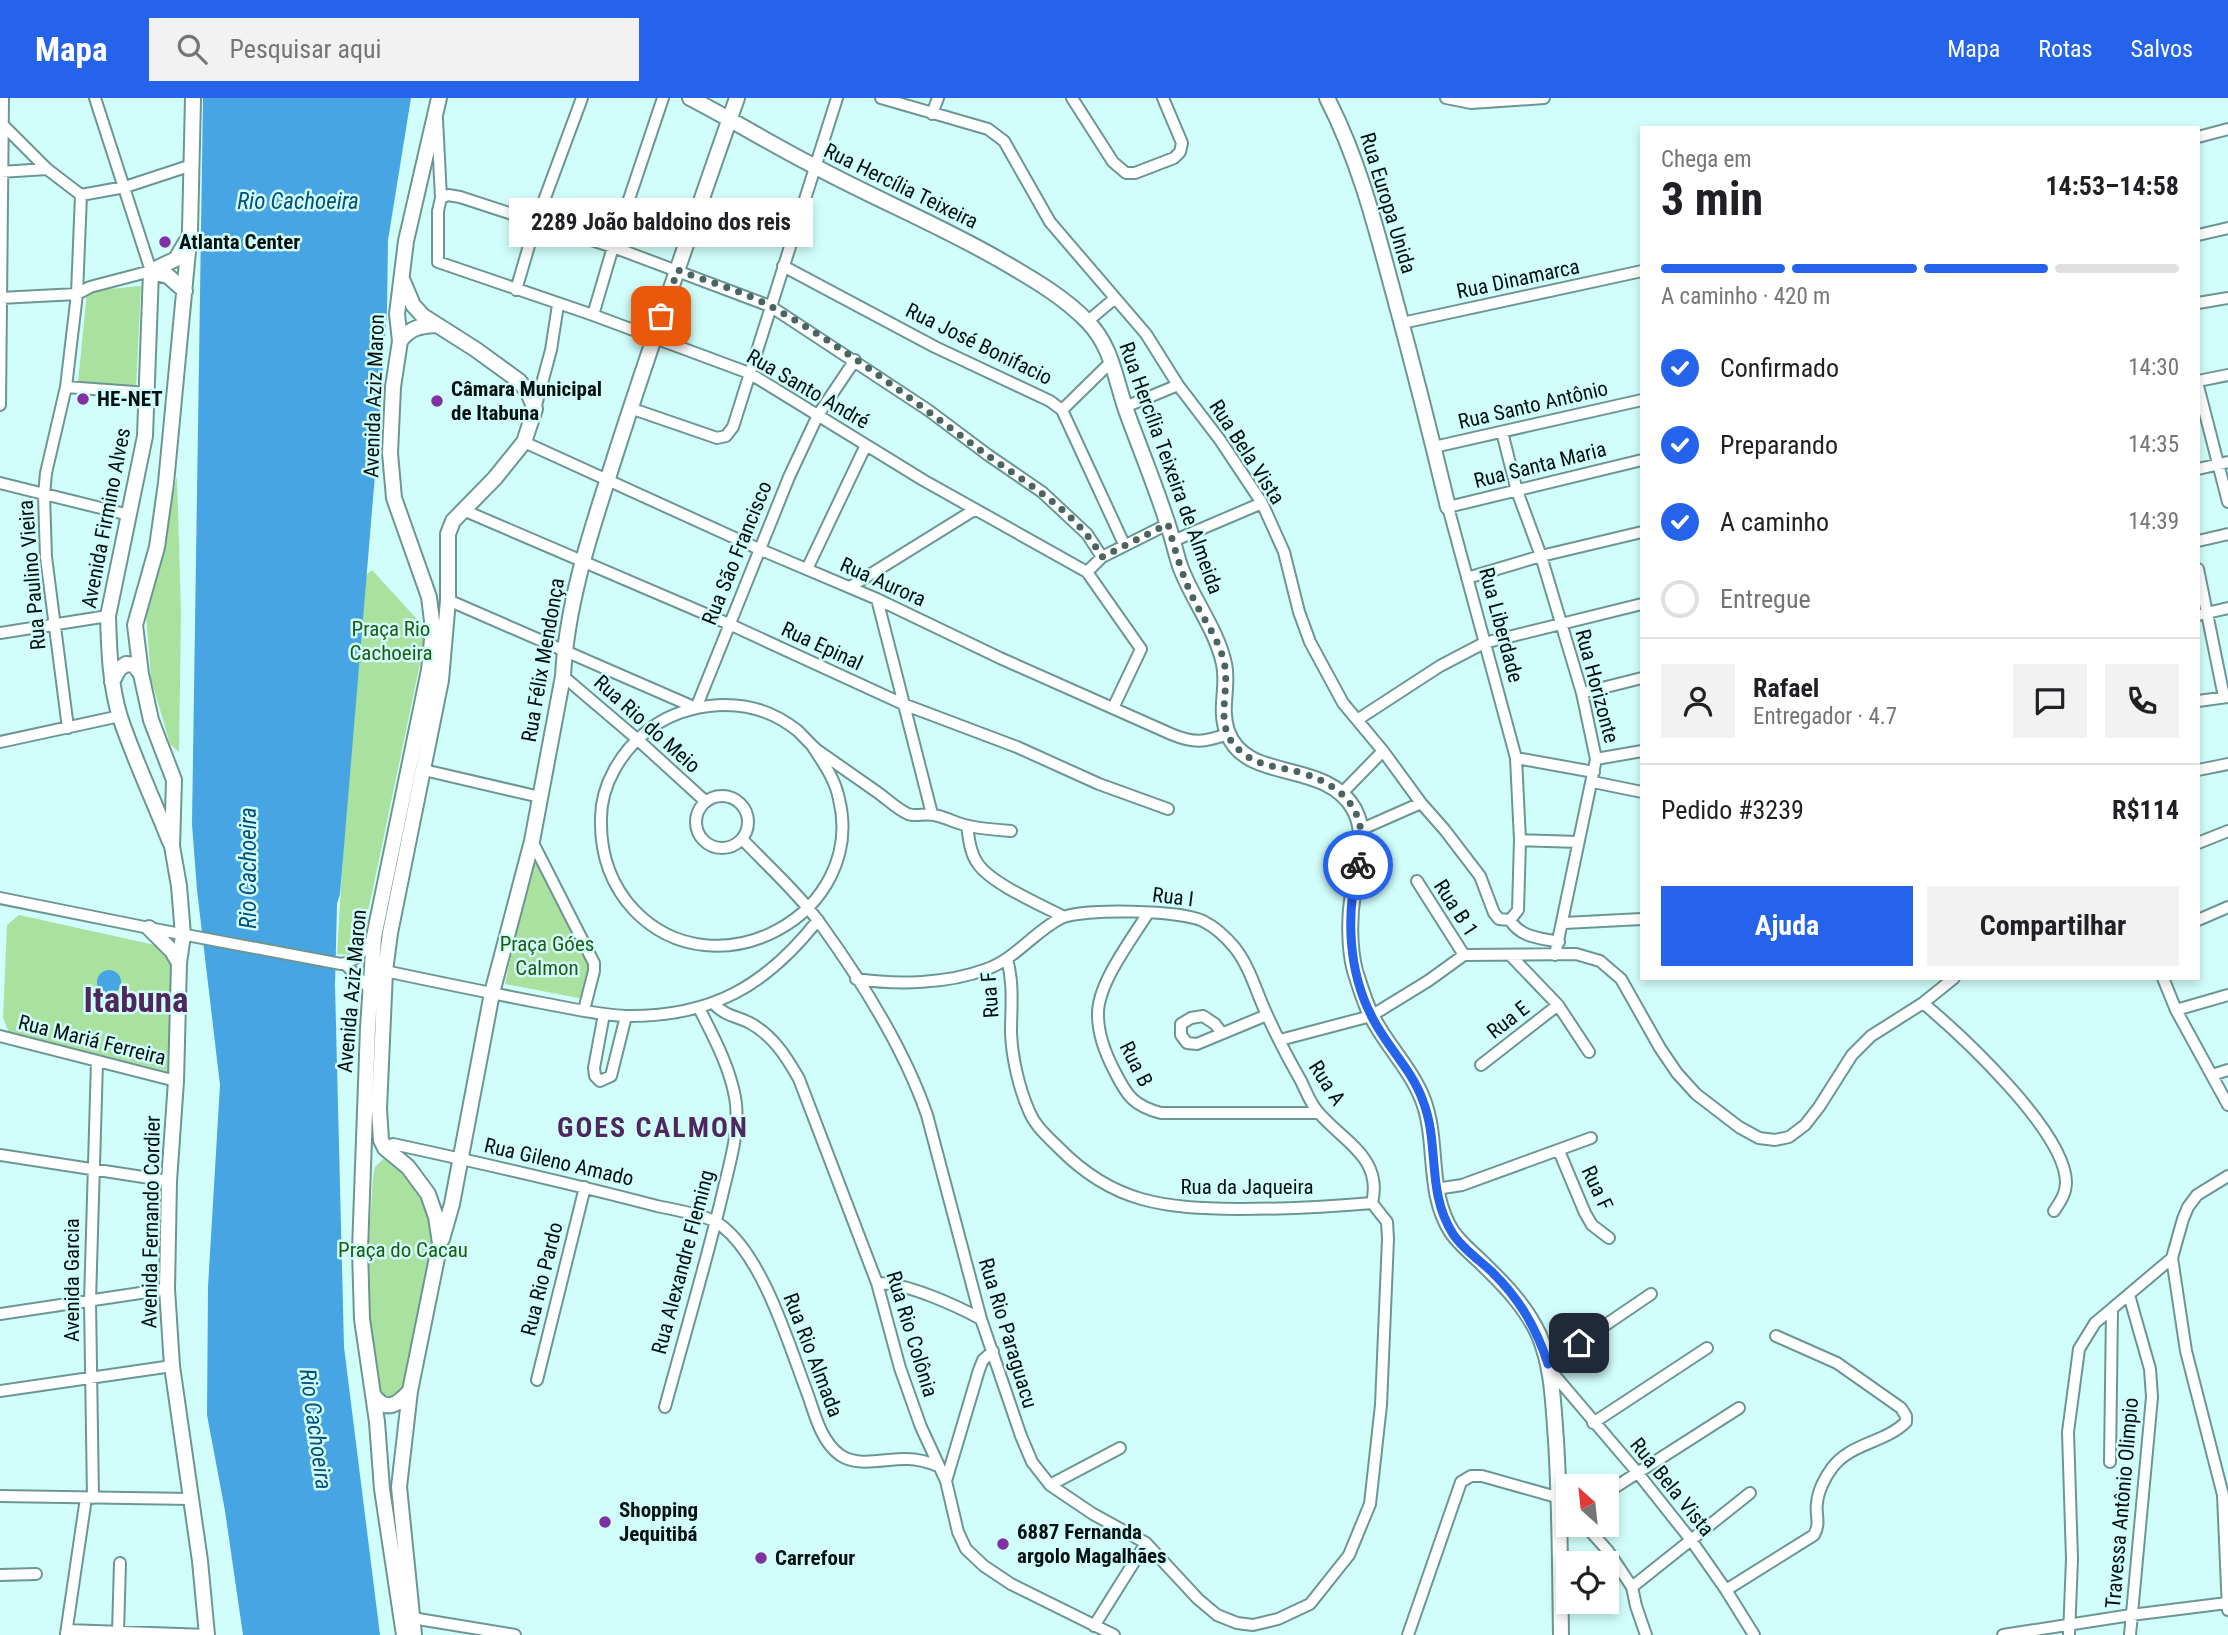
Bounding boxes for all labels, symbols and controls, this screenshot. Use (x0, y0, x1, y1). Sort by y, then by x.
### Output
search box (149, 18, 639, 81)
text: Mapa (35, 30, 107, 69)
icon: search (173, 30, 211, 68)
text: Pesquisar aqui (229, 34, 382, 64)
text: Mapa (1947, 35, 2000, 63)
text: Rotas (2038, 35, 2092, 63)
text: Salvos (2130, 35, 2193, 63)
street label: Rua Europa Unida (1355, 130, 1421, 276)
street label: Rua Hercília Teixeira (820, 138, 982, 234)
text: Chega em (1661, 146, 1752, 173)
text: 14:53–14:58 (2045, 171, 2179, 201)
text: 3 min (1661, 172, 1763, 226)
water label: Rio Cachoeira (237, 188, 359, 215)
callout: 2289 João baldoino dos reis (509, 197, 813, 246)
text: 2289 João baldoino dos reis (531, 209, 791, 236)
place label: Atlanta Center (179, 230, 300, 254)
marker: Atlanta Center (157, 234, 173, 250)
street label: Rua Dinamarca (1454, 254, 1582, 304)
text: A caminho · 420 m (1661, 283, 1830, 310)
pin (631, 286, 691, 346)
icon: bag (642, 297, 680, 335)
street label: Rua José Bonifacio (902, 298, 1056, 390)
street label: Avenida Aziz Maron (359, 314, 389, 478)
street label: Rua Hercília Teixeira de Almeida (1114, 339, 1228, 597)
street label: Rua Santo André (742, 344, 874, 434)
icon: check (1661, 349, 1699, 387)
text: Confirmado (1720, 353, 1839, 383)
text: 14:30 (2128, 354, 2179, 381)
street label: Rua Santo Antônio (1456, 376, 1610, 434)
place label: Câmara Municipal de Itabuna (451, 377, 602, 425)
place label: HE-NET (97, 387, 163, 411)
marker: HE-NET (75, 391, 91, 407)
marker: Câmara Municipal de Itabuna (429, 393, 445, 409)
street label: Rua Bela Vista (1204, 395, 1290, 509)
street label: Avenida Firmino Alves (77, 426, 135, 610)
icon: check (1661, 426, 1699, 464)
text: Preparando (1720, 430, 1838, 460)
text: 14:35 (2128, 431, 2179, 458)
street label: Rua Santa Maria (1471, 437, 1609, 493)
street label: Rua São Francisco (697, 478, 777, 628)
street label: Rua Paulino Vieira (13, 499, 51, 651)
icon: check (1661, 503, 1699, 541)
text: A caminho (1720, 507, 1829, 537)
text: 14:39 (2128, 508, 2179, 535)
street label: Rua Aurora (837, 553, 929, 611)
street label: Rua Liberdade (1474, 565, 1528, 685)
street label: Rua Félix Mendonça (517, 576, 569, 744)
text: Entregue (1720, 584, 1811, 614)
park label: Praça Rio Cachoeira (349, 617, 433, 665)
street label: Rua Epinal (778, 617, 866, 675)
street label: Rua Horizonte (1570, 626, 1624, 746)
button: person (1661, 664, 1735, 738)
button: chat (2013, 664, 2087, 738)
button: phone (2105, 664, 2179, 738)
street label: Rua Rio do Meio (589, 670, 705, 778)
text: Rafael (1753, 673, 1819, 703)
text: Entregador · 4.7 (1753, 703, 1897, 730)
text: Pedido #3239 (1661, 795, 1804, 825)
text: R$114 (2112, 795, 2179, 825)
water label: Rio Cachoeira (235, 807, 262, 929)
courier (1323, 830, 1393, 900)
icon: bike (1339, 846, 1377, 884)
street label: Rua B 1 (1429, 875, 1483, 941)
street label: Rua I (1151, 883, 1195, 911)
button: Ajuda (1661, 886, 1913, 966)
button: Compartilhar (1927, 886, 2179, 966)
street label: Avenida Aziz Maron (333, 908, 371, 1074)
park label: Praça Góes Calmon (500, 932, 594, 980)
street label: Rua F (976, 971, 1004, 1019)
district label: Itabuna (84, 980, 188, 1021)
street label: Rua E (1482, 996, 1534, 1044)
street label: Rua Mariá Ferreira (16, 1010, 168, 1070)
street label: Rua B (1114, 1037, 1158, 1091)
street label: Rua A (1304, 1056, 1350, 1110)
district label: GOES CALMON (557, 1111, 749, 1144)
street label: Avenida Fernando Cordier (137, 1115, 165, 1329)
street label: Rua Gileno Amado (482, 1133, 636, 1191)
street label: Rua F (1576, 1162, 1618, 1214)
street label: Rua Alexandre Fleming (647, 1167, 719, 1357)
street label: Rua da Jaqueira (1180, 1175, 1314, 1199)
street label: Avenida Garcia (60, 1218, 84, 1342)
street label: Rua Rio Pardo (516, 1220, 568, 1338)
park label: Praça do Cacau (338, 1238, 468, 1262)
street label: Rua Rio Paraguacu (974, 1255, 1042, 1411)
street label: Rua Rio Colônia (881, 1268, 943, 1400)
street label: Rua Rio Almada (778, 1290, 848, 1420)
pin (1549, 1313, 1609, 1373)
icon: home (1560, 1324, 1598, 1362)
water label: Rio Cachoeira (294, 1367, 337, 1491)
street label: Travessa Antônio Olimpio (2101, 1396, 2143, 1610)
street label: Rua Bela Vista (1625, 1433, 1719, 1541)
north arrow (1556, 1474, 1619, 1536)
map controls (1556, 1474, 1619, 1614)
place label: Shopping Jequitibá (619, 1498, 698, 1546)
marker: Shopping Jequitibá (597, 1514, 613, 1530)
place label: 6887 Fernanda argolo Magalhães (1017, 1520, 1167, 1568)
marker: 6887 Fernanda argolo Magalhães (995, 1536, 1011, 1552)
place label: Carrefour (775, 1546, 855, 1570)
marker: Carrefour (753, 1550, 769, 1566)
button: locate (1556, 1551, 1619, 1614)

